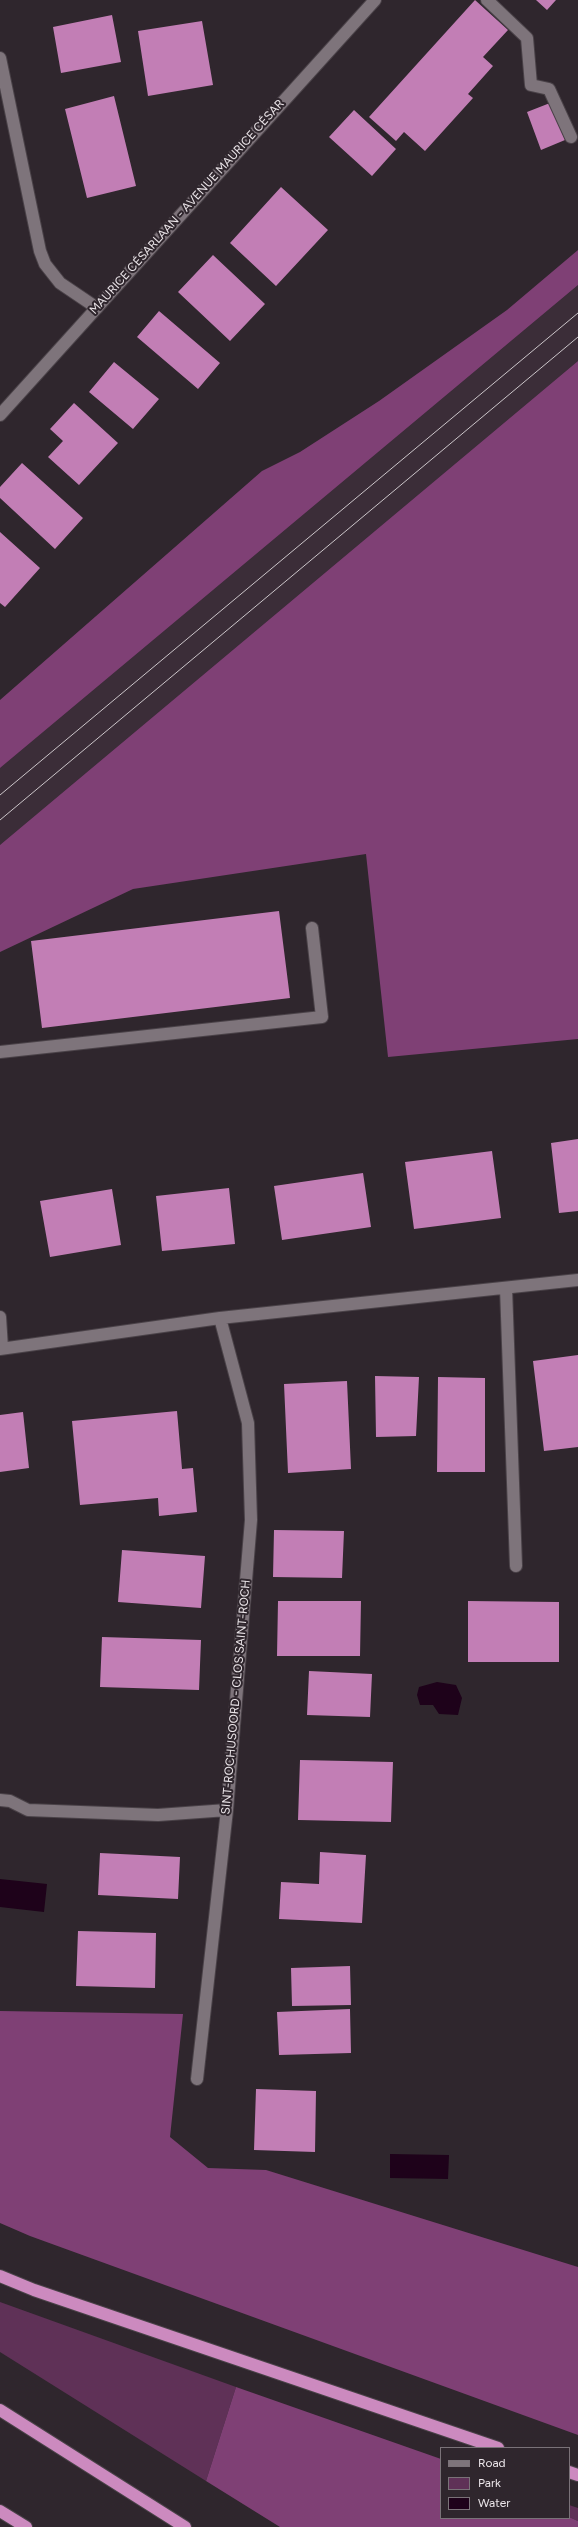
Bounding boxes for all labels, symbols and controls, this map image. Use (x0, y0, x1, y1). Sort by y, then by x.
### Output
street label: MAURICE CÉSARLAAN - AVENUE MAURICE CÉSAR (87, 97, 287, 317)
street label: SINT-ROCHUSOORD - CLOS SAINT-ROCH (219, 1579, 253, 1815)
legend (440, 2447, 570, 2519)
text: Road (478, 2456, 506, 2470)
text: Park (478, 2476, 501, 2490)
text: Water (478, 2496, 510, 2510)

